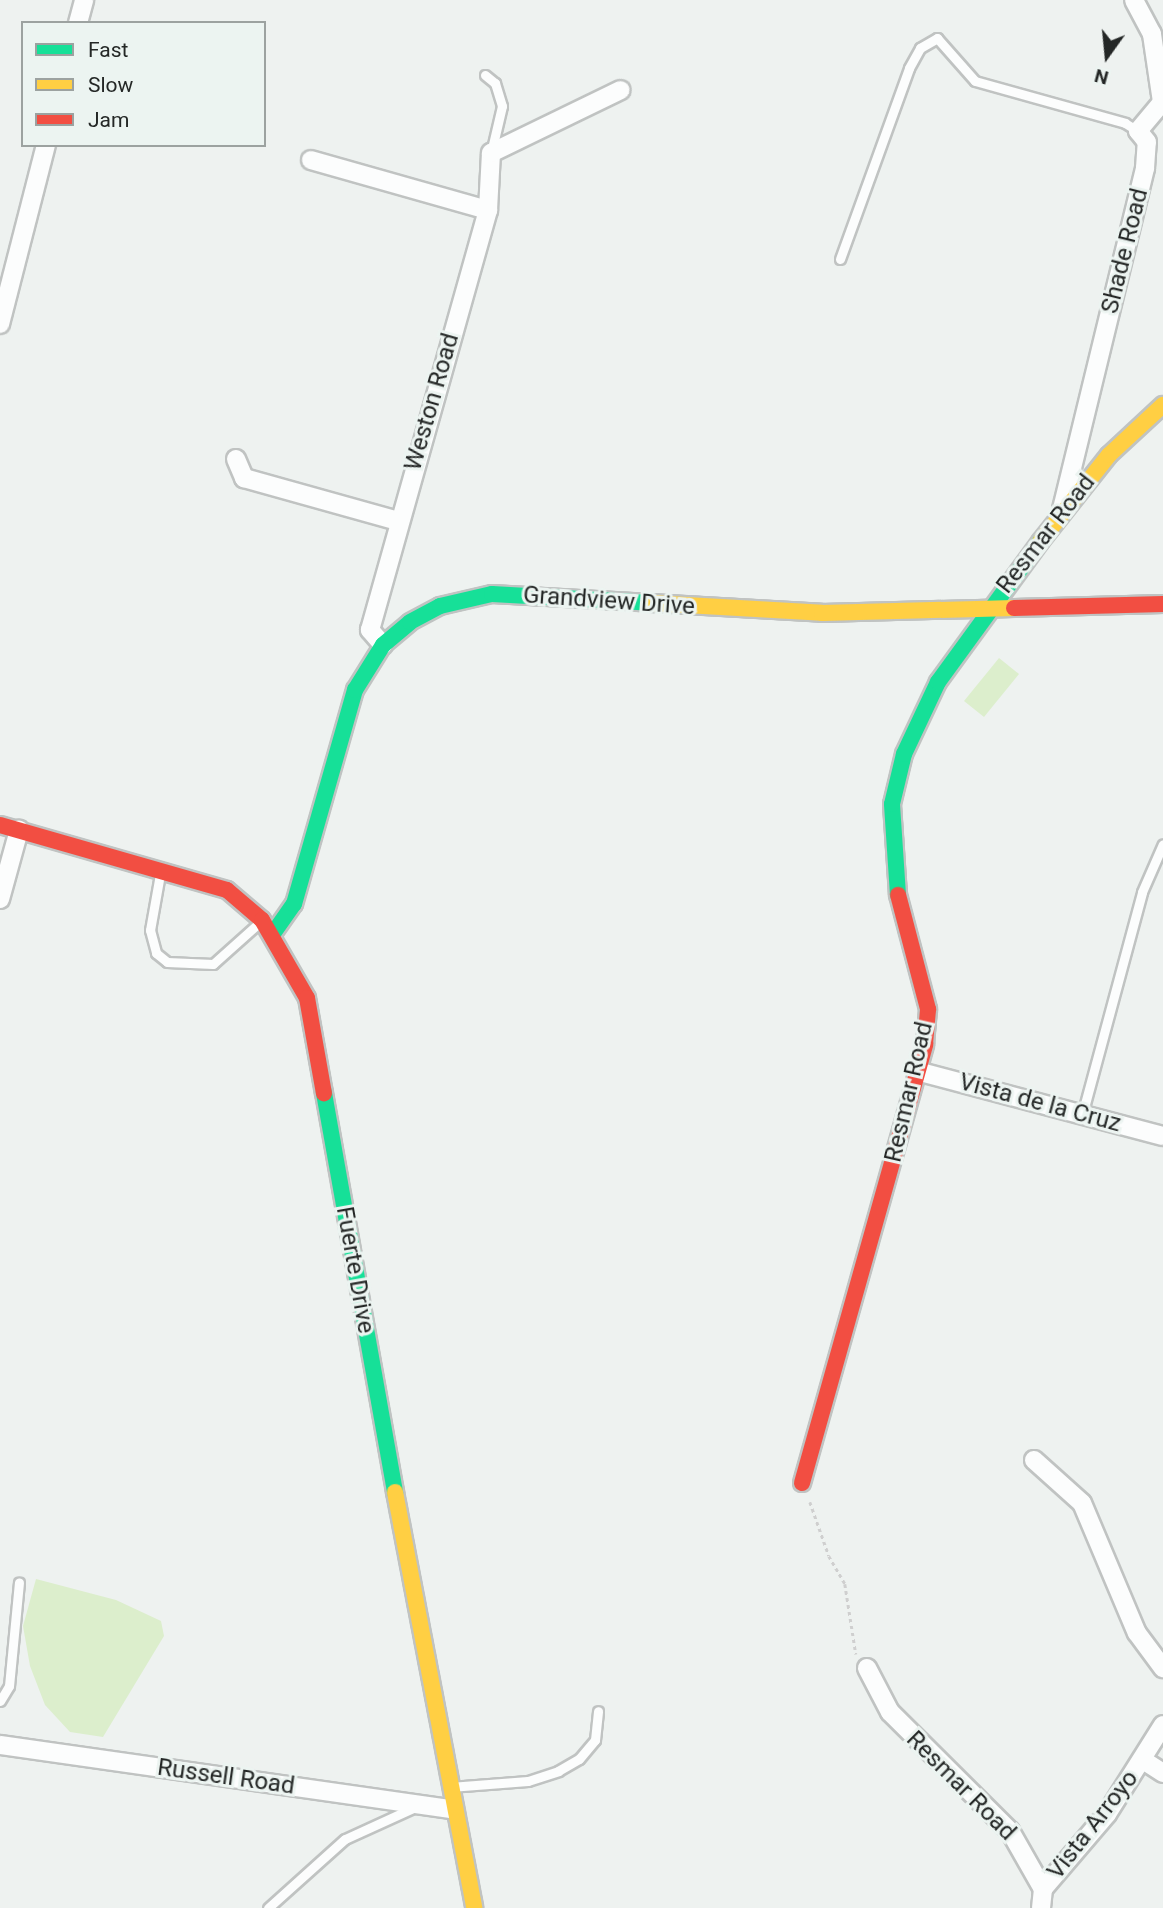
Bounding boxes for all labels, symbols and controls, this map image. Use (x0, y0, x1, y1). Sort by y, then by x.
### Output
legend (21, 21, 266, 147)
north arrow (1072, 21, 1142, 91)
text: Fast (88, 38, 128, 62)
text: N (1092, 64, 1111, 90)
text: Slow (88, 73, 133, 97)
text: Jam (88, 108, 129, 132)
street label: Shade Road (1096, 186, 1154, 316)
street label: Weston Road (399, 330, 465, 474)
street label: Resmar Road (991, 469, 1101, 599)
street label: Grandview Drive (522, 581, 696, 621)
street label: Resmar Road (879, 1019, 939, 1165)
street label: Vista de la Cruz (956, 1068, 1124, 1138)
street label: Fuerte Drive (330, 1204, 380, 1336)
street label: Resmar Road (900, 1725, 1022, 1847)
street label: Russell Road (156, 1753, 296, 1801)
street label: Vista Arroyo (1042, 1765, 1144, 1885)

